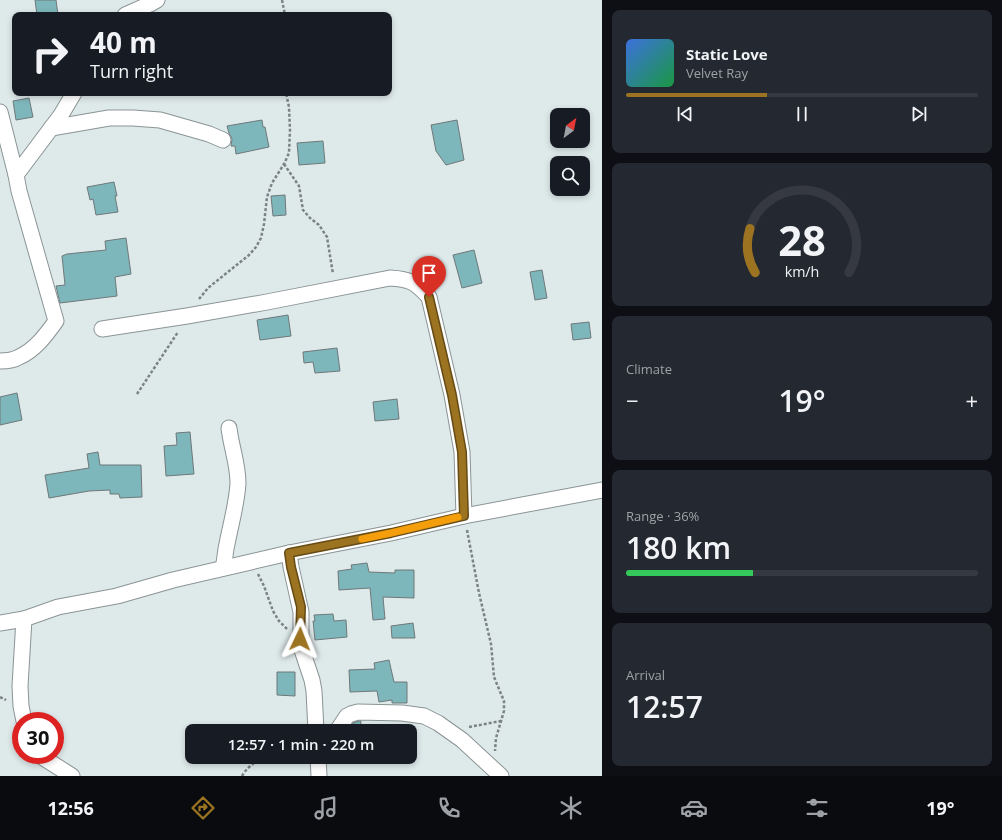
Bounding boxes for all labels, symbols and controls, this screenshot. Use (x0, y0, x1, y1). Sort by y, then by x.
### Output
text: 40 m (90, 23, 157, 61)
icon: right (24, 28, 76, 80)
text: Static Love (686, 44, 768, 64)
text: Turn right (90, 59, 173, 83)
text: Velvet Ray (686, 64, 748, 82)
icon: previous (674, 103, 696, 125)
icon: pause (791, 103, 813, 125)
icon: next (908, 103, 930, 125)
north arrow (550, 108, 590, 148)
map controls (550, 108, 590, 196)
button: search (550, 156, 590, 196)
text: 28 (778, 212, 826, 268)
pin (412, 256, 446, 297)
text: km/h (785, 261, 819, 280)
icon: arrive (418, 262, 440, 284)
text: Climate (626, 360, 672, 378)
text: 19° (778, 380, 826, 421)
text: − (626, 385, 639, 415)
text: + (965, 385, 978, 415)
text: Range · 36% (626, 507, 699, 525)
text: 180 km (626, 527, 731, 568)
position arrow (279, 618, 321, 660)
text: Arrival (626, 666, 665, 684)
text: 12:57 (626, 686, 703, 727)
speed limit sign: 30 (12, 712, 64, 764)
text: 12:57 · 1 min · 220 m (228, 734, 374, 754)
icon: directions (189, 794, 217, 822)
icon: music (312, 794, 340, 822)
icon: phone (435, 794, 463, 822)
icon: climate (557, 794, 585, 822)
icon: car (680, 794, 708, 822)
icon: filters (803, 794, 831, 822)
text: 12:56 (47, 796, 94, 820)
text: 19° (926, 796, 955, 820)

